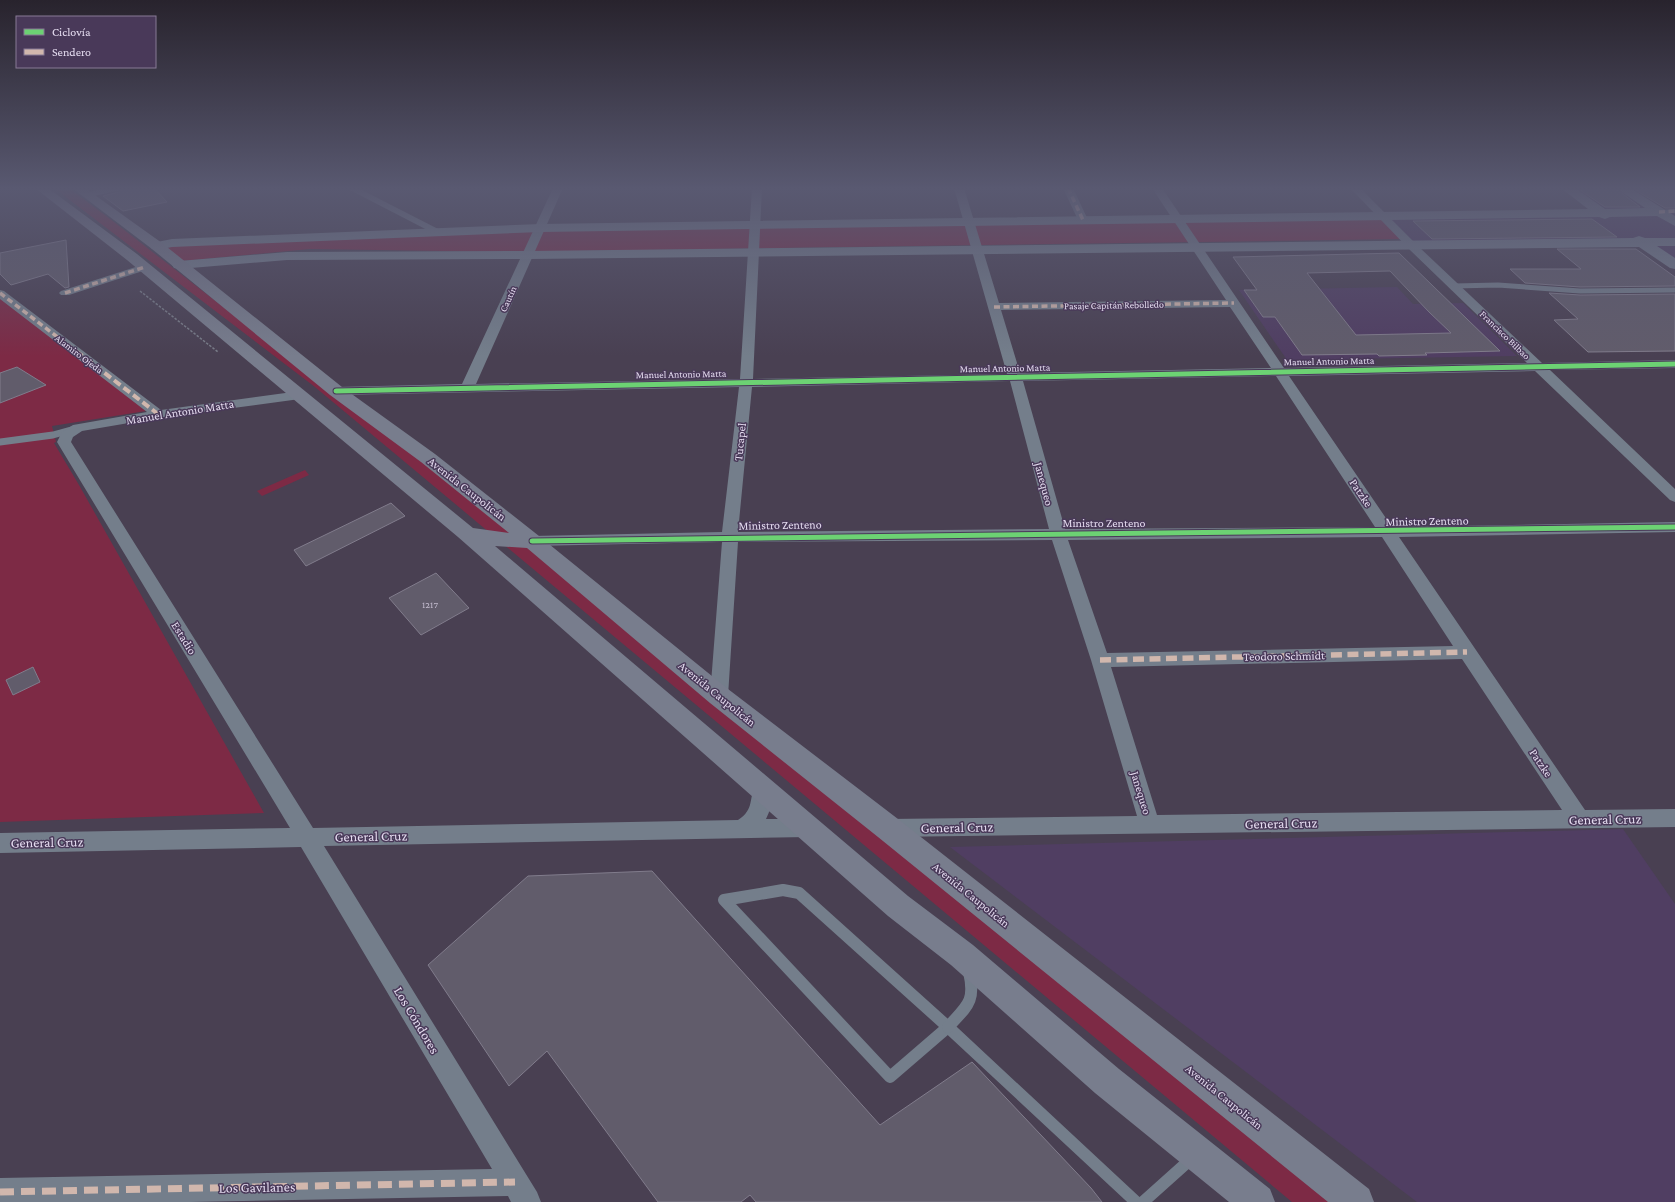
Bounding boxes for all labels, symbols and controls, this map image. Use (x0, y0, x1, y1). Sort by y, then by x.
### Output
legend (16, 16, 156, 68)
text: Ciclovía (52, 25, 91, 39)
text: Sendero (52, 45, 91, 59)
street label: Cautín (497, 284, 519, 314)
street label: Pasaje Capitán Rebolledo (1064, 299, 1164, 312)
street label: Francisco Bilbao (1478, 308, 1532, 362)
street label: Alamiro Ojeda (52, 332, 105, 377)
street label: Manuel Antonio Matta (1284, 355, 1375, 367)
street label: Manuel Antonio Matta (960, 362, 1051, 374)
street label: Manuel Antonio Matta (636, 368, 727, 380)
street label: Manuel Antonio Matta (125, 397, 235, 427)
street label: Tucapel (731, 422, 749, 462)
street label: Avenida Caupolicán (425, 454, 509, 524)
street label: Janequeo (1031, 460, 1057, 507)
street label: Patzke (1346, 476, 1376, 510)
street label: Ministro Zenteno (1385, 513, 1469, 529)
street label: Ministro Zenteno (1062, 516, 1146, 530)
street label: Ministro Zenteno (738, 517, 822, 533)
house number: 1217 (422, 599, 438, 610)
street label: Estadio (168, 619, 200, 657)
street label: Teodoro Schmidt (1243, 648, 1326, 664)
street label: Avenida Caupolicán (676, 659, 759, 730)
street label: Patzke (1526, 746, 1556, 780)
street label: Janequeo (1127, 769, 1154, 816)
street label: General Cruz (1568, 810, 1642, 828)
street label: General Cruz (1244, 814, 1318, 832)
street label: General Cruz (920, 818, 994, 836)
street label: General Cruz (334, 827, 408, 845)
street label: General Cruz (10, 833, 84, 851)
street label: Avenida Caupolicán (930, 860, 1013, 931)
street label: Los Cóndores (391, 984, 443, 1056)
street label: Avenida Caupolicán (1183, 1062, 1266, 1133)
street label: Los Gavilanes (218, 1178, 296, 1196)

